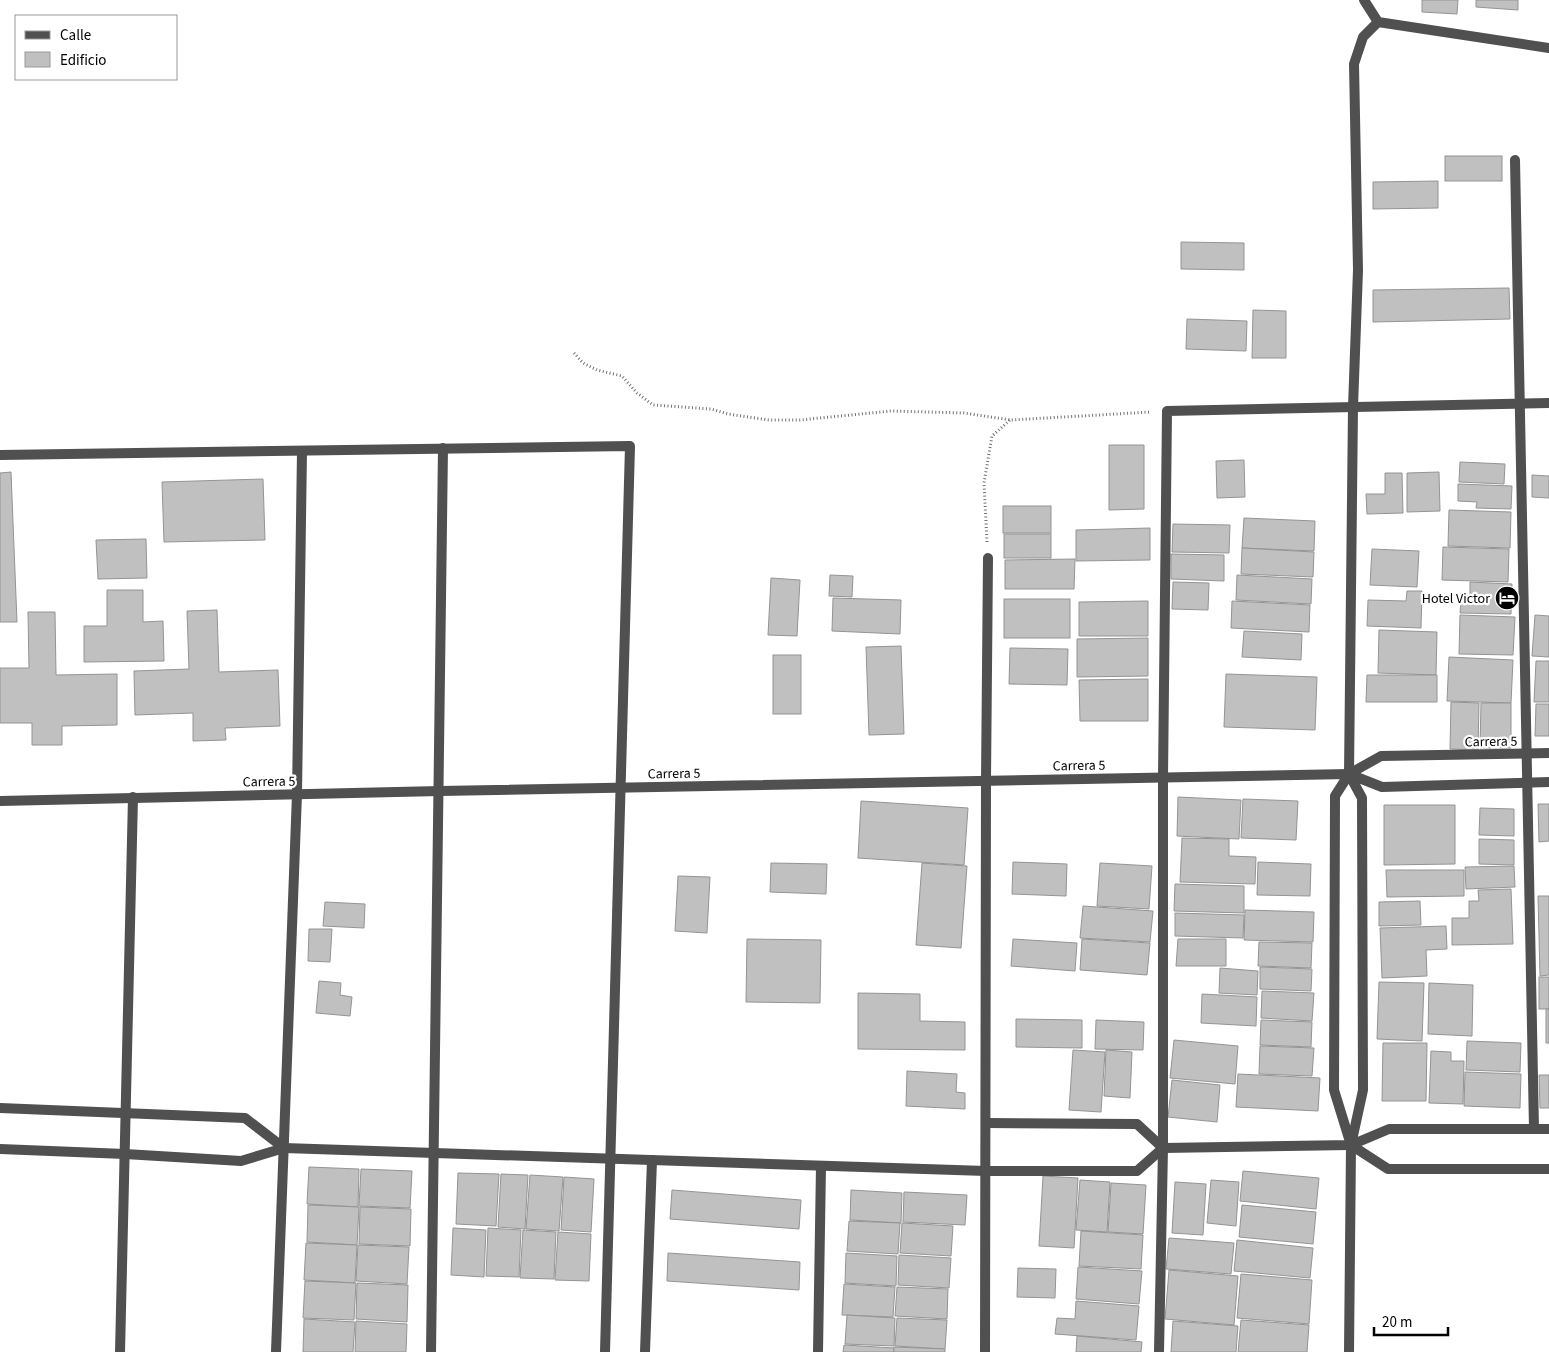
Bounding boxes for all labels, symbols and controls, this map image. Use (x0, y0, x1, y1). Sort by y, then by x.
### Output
legend (15, 15, 178, 80)
text: Calle (60, 25, 91, 46)
text: Edificio (60, 50, 107, 71)
hotel icon: Hotel Victor (1494, 585, 1520, 611)
place label: Hotel Victor (1422, 589, 1490, 609)
street label: Carrera 5 (1464, 732, 1518, 752)
street label: Carrera 5 (1052, 756, 1106, 776)
street label: Carrera 5 (647, 764, 701, 784)
street label: Carrera 5 (242, 772, 296, 792)
scale bar (1374, 1304, 1448, 1336)
text: 20 m (1382, 1312, 1412, 1333)

